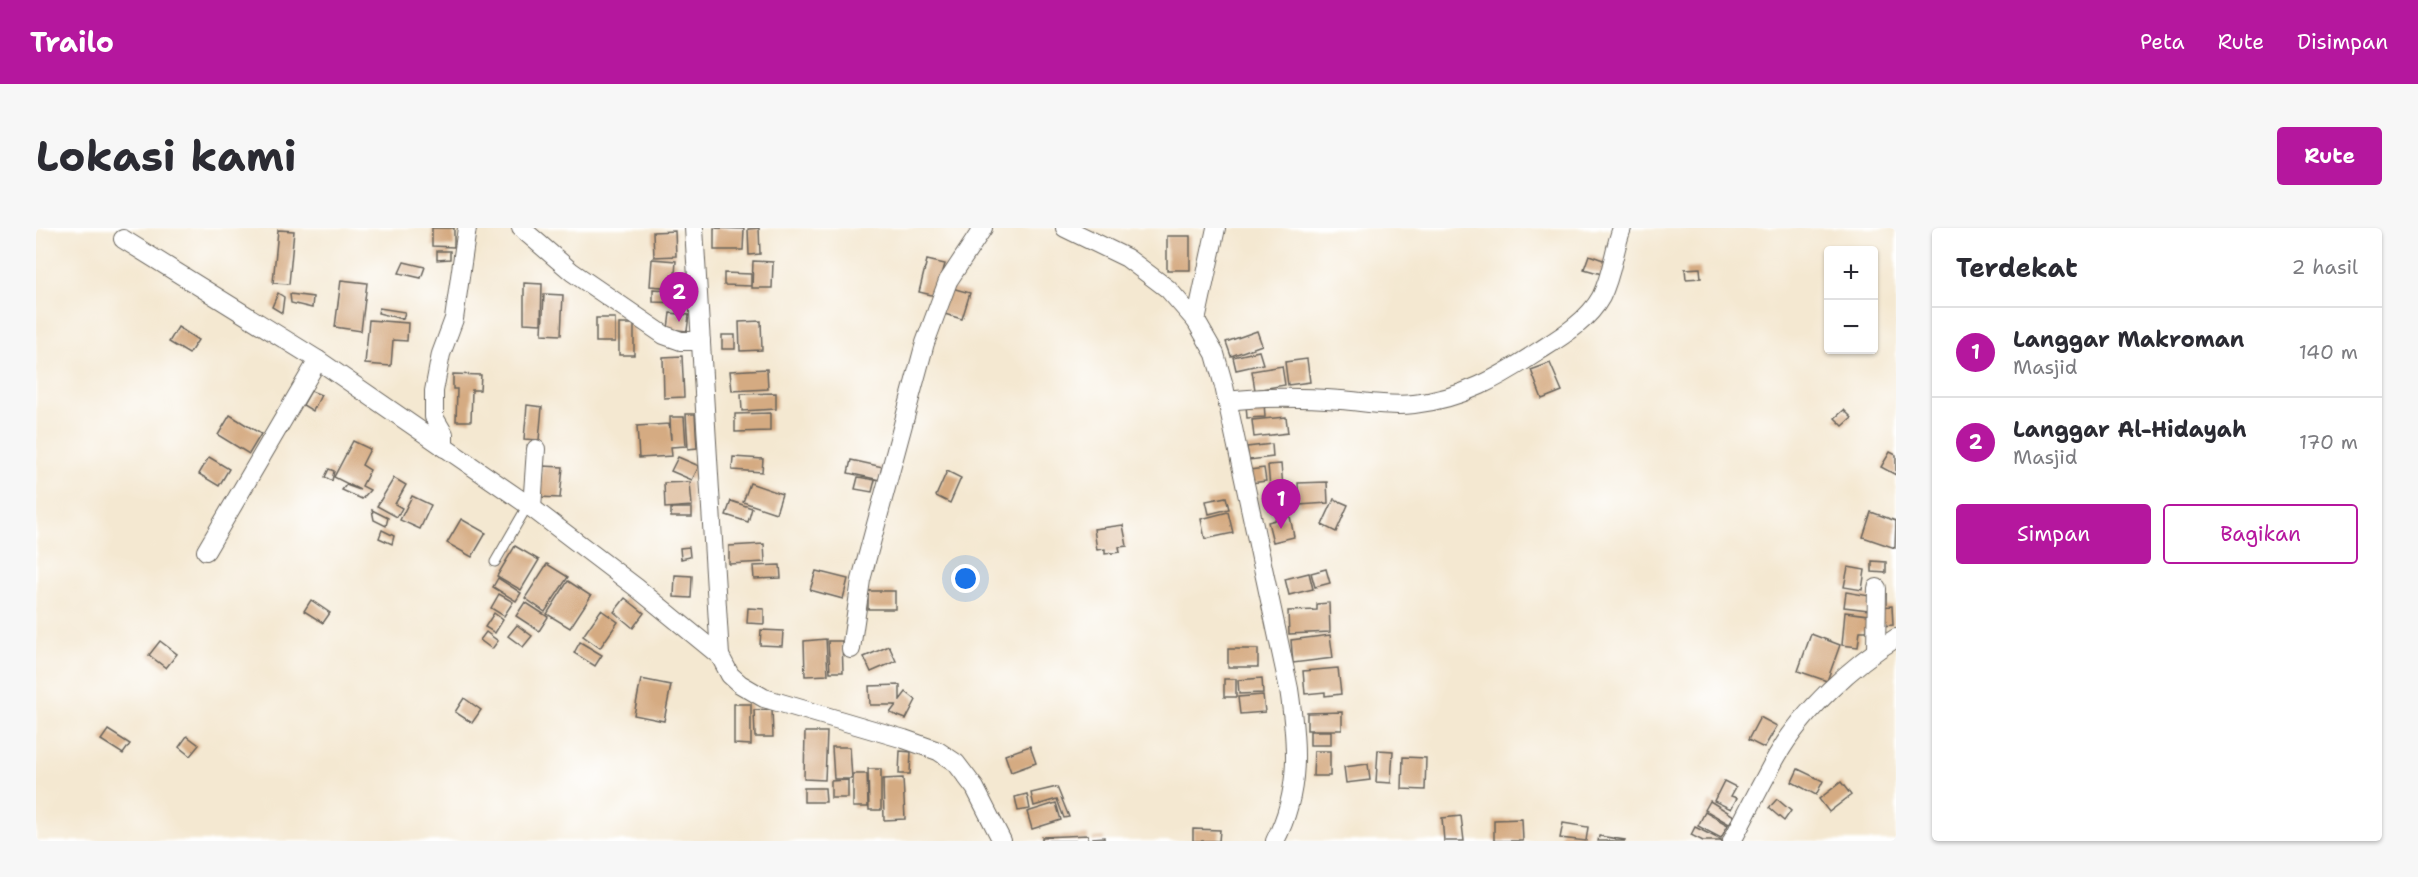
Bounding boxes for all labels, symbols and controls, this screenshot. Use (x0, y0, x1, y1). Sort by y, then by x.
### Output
text: Trailo (30, 23, 114, 61)
text: Peta (2140, 28, 2185, 56)
text: Rute (2218, 28, 2264, 56)
text: Disimpan (2297, 28, 2388, 56)
button: Rute (2277, 127, 2382, 185)
text: Lokasi kami (36, 128, 297, 184)
map controls (1824, 246, 1878, 354)
button: + (1824, 246, 1878, 300)
text: Terdekat (1956, 250, 2078, 285)
text: 2 hasil (2292, 254, 2358, 280)
pin: 2 (660, 272, 698, 322)
button: − (1824, 300, 1878, 354)
text: Langgar Makroman (2013, 325, 2245, 354)
text: 1 (1971, 339, 1980, 365)
text: 140 m (2299, 339, 2358, 365)
text: Masjid (2013, 354, 2077, 380)
text: Langgar Al-Hidayah (2013, 415, 2247, 444)
text: 2 (1969, 429, 1983, 455)
text: 170 m (2299, 429, 2358, 455)
text: Masjid (2013, 444, 2077, 470)
pin: 1 (1262, 480, 1300, 529)
button: Simpan (1956, 504, 2151, 564)
button: Bagikan (2163, 504, 2358, 564)
your location (951, 564, 980, 593)

